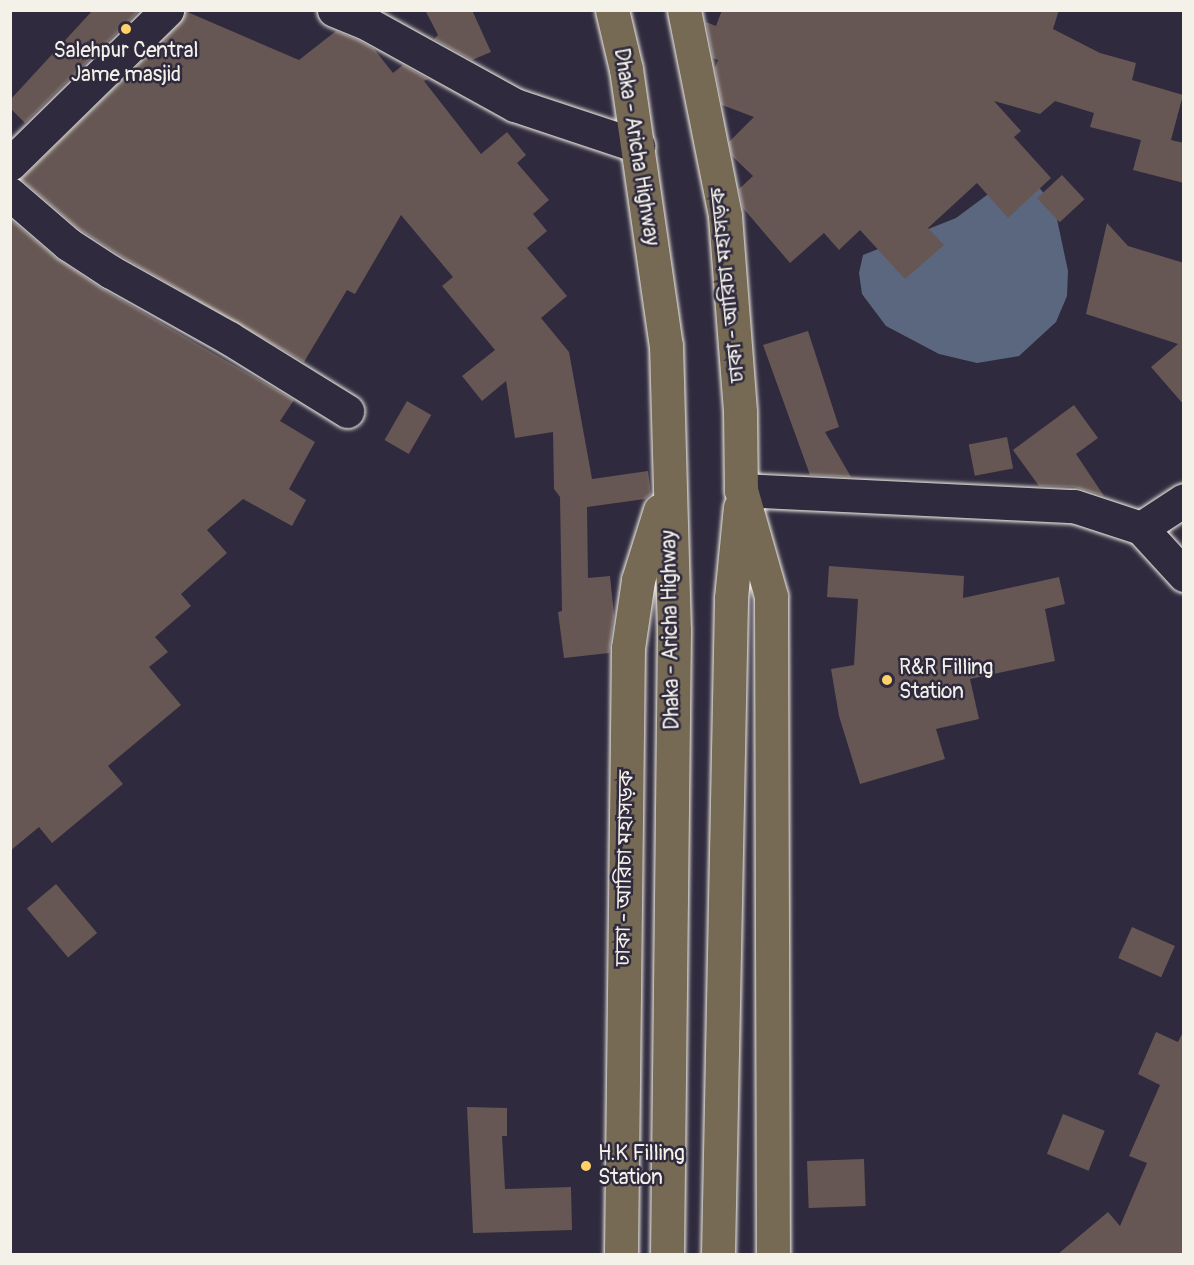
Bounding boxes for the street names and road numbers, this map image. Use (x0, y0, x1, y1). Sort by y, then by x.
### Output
street label: Dhaka - Aricha Highway (608, 46, 664, 248)
street label: ঢাকা - আরিচা মহাসড়ক (705, 186, 751, 384)
street label: Dhaka - Aricha Highway (657, 530, 685, 730)
street label: ঢাকা - আরিচা মহাসড়ক (611, 770, 639, 966)

